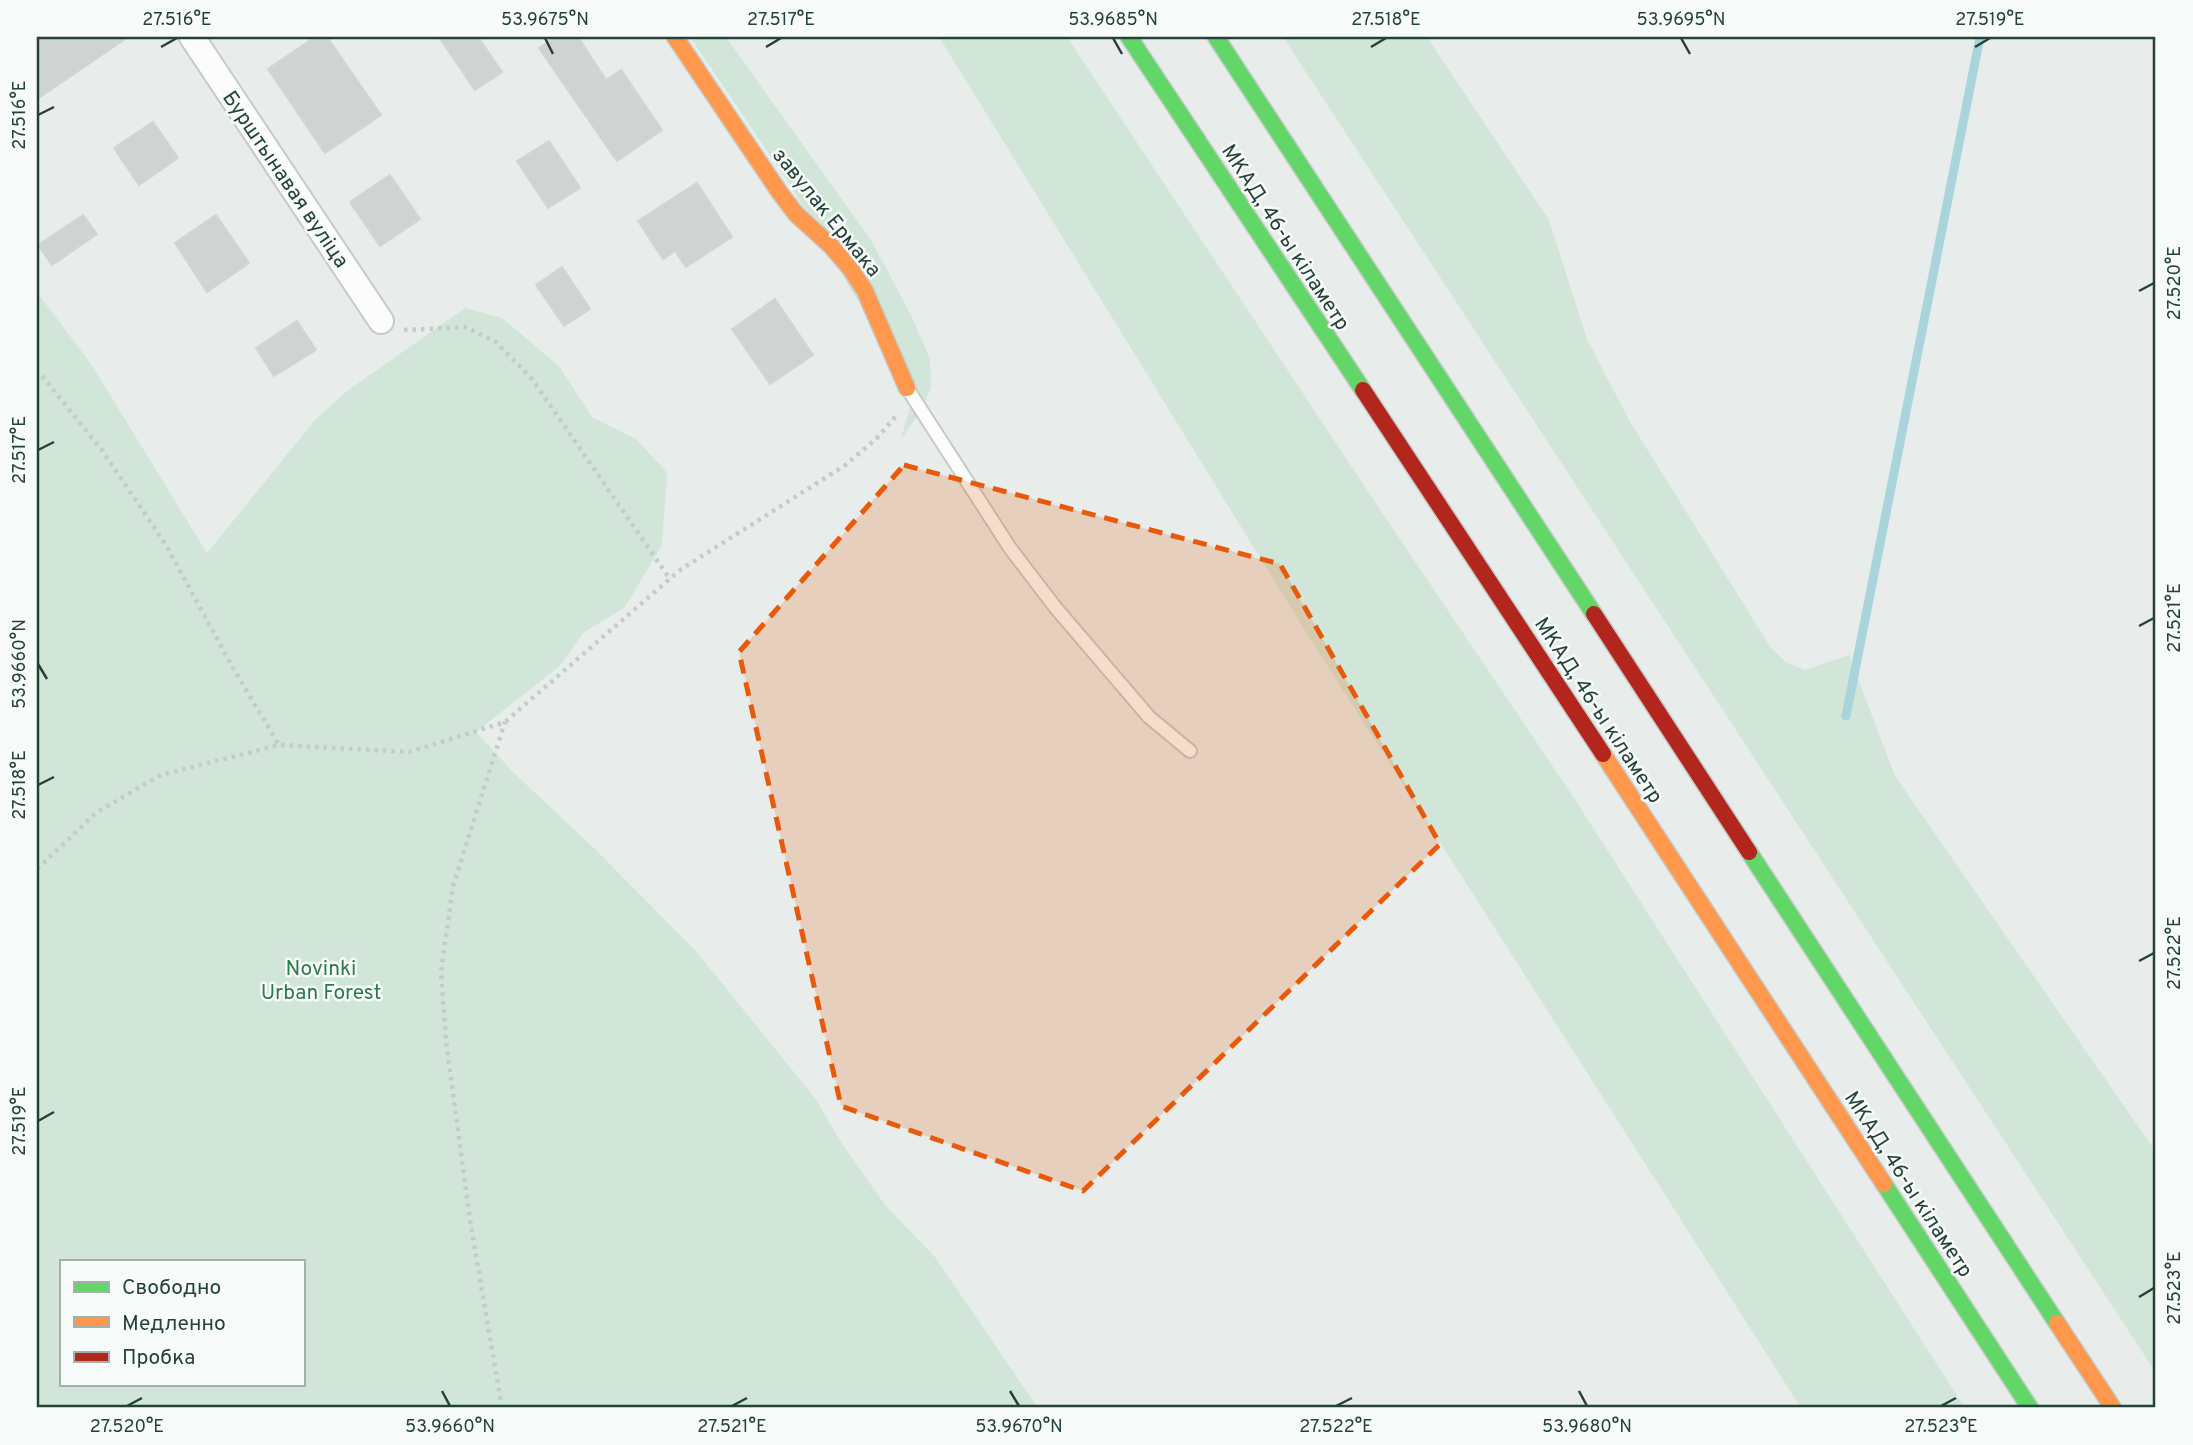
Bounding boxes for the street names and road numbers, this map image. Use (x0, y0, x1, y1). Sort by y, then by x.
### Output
street label: Бурштынавая вуліца (215, 86, 354, 274)
street label: МКАД, 46-ы кіламетр (1214, 140, 1355, 336)
street label: завулак Ермака (765, 143, 886, 283)
street label: МКАД, 46-ы кіламетр (1527, 613, 1668, 809)
street label: МКАД, 46-ы кіламетр (1837, 1087, 1978, 1283)

